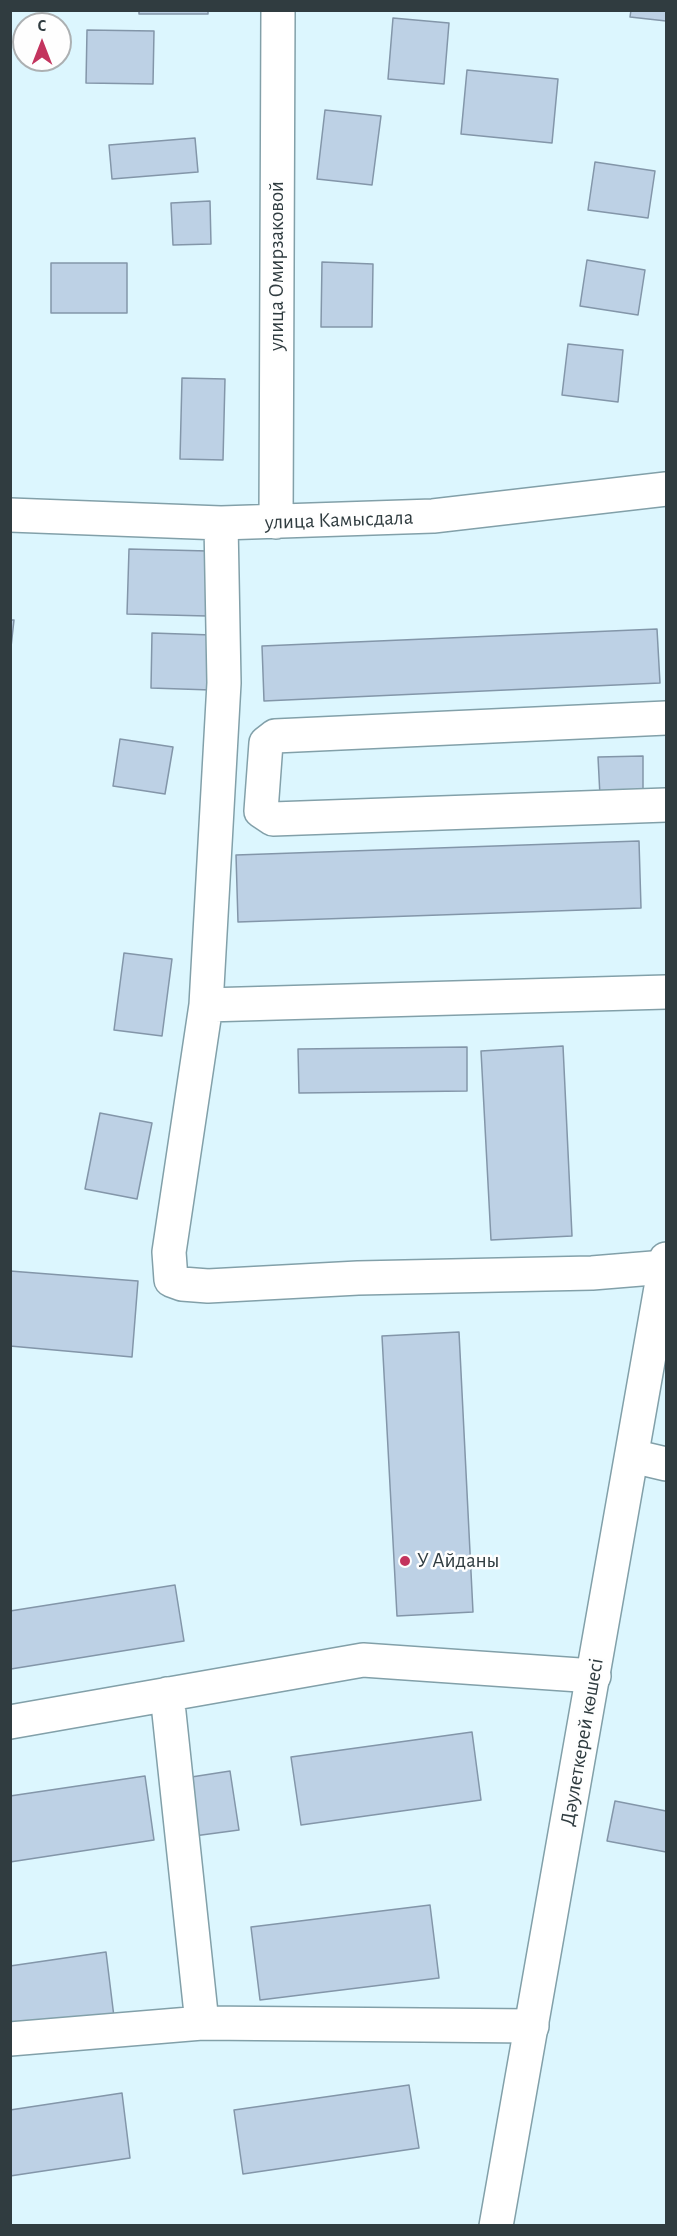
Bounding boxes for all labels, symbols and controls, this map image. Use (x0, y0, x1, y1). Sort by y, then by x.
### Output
north arrow (12, 12, 72, 72)
text: С (38, 18, 46, 34)
street label: улица Омирзаковой (264, 181, 290, 351)
street label: улица Камысдала (264, 505, 414, 535)
place label: У Айданы (417, 1548, 500, 1574)
marker: У Айданы (398, 1554, 412, 1568)
street label: Дәулеткерей көшесі (555, 1656, 609, 1828)

